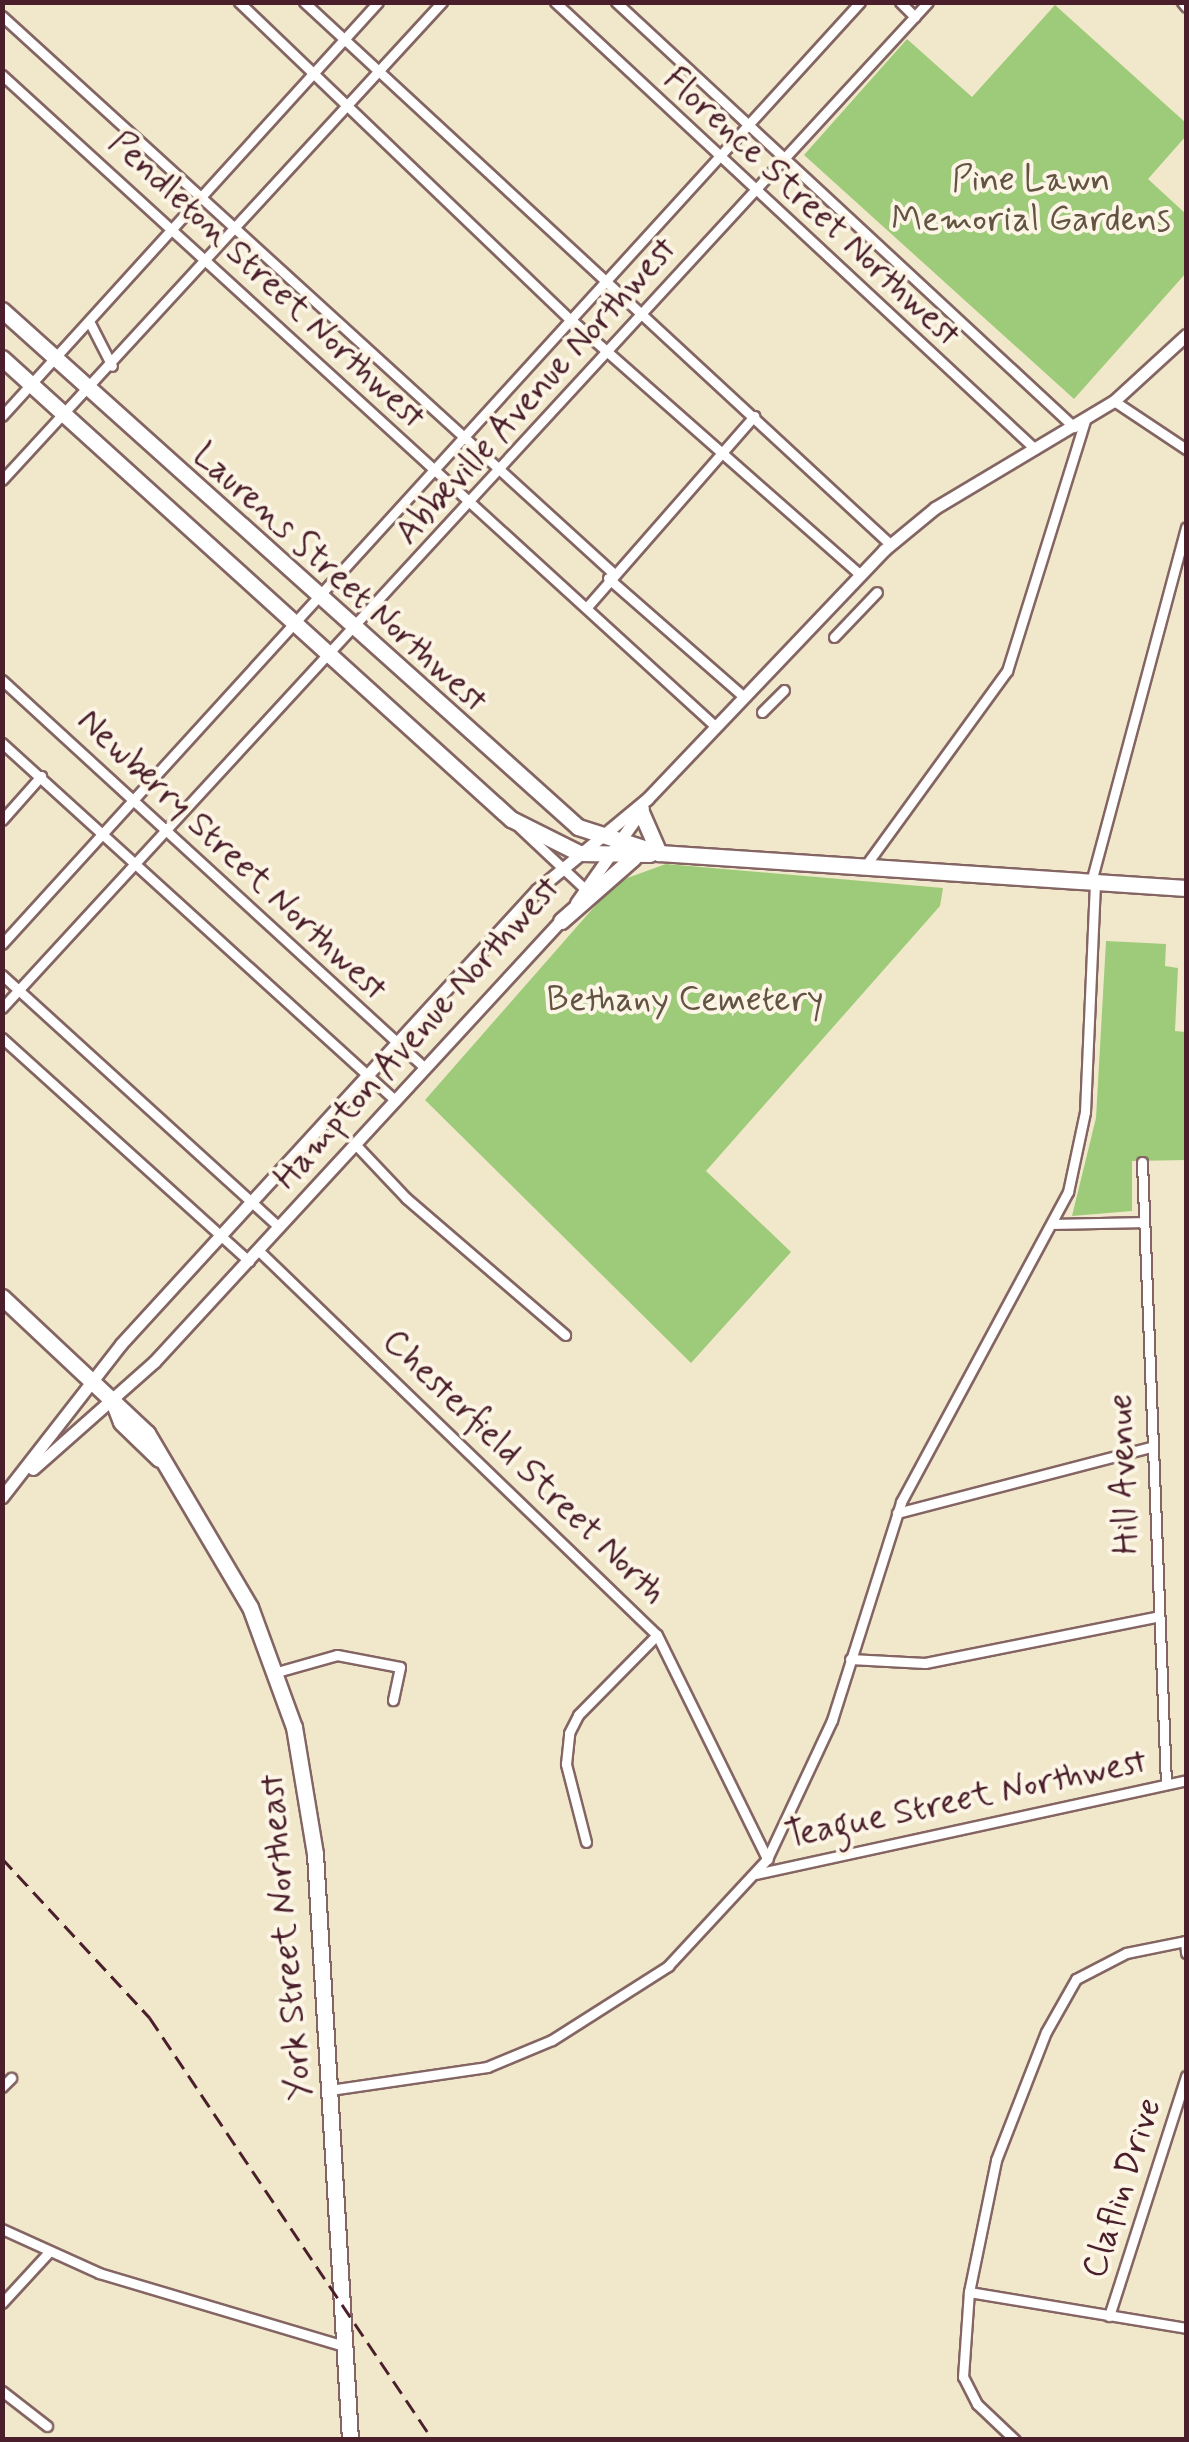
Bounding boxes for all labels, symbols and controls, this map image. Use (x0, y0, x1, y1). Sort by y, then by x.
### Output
street label: Florence Street Northwest (655, 59, 969, 355)
street label: Pendleton Street Northwest (100, 123, 434, 437)
park label: Pine Lawn Memorial Gardens (892, 159, 1170, 241)
street label: Abbeville Avenue Northwest (385, 226, 687, 556)
street label: Laurens Street Northwest (181, 432, 499, 724)
street label: Newberry Street Northwest (69, 701, 395, 1009)
street label: Hampton Avenue Northwest (262, 864, 572, 1202)
park label: Bethany Cemetery (541, 979, 829, 1021)
street label: Chesterfield Street North (374, 1321, 674, 1613)
street label: Hill Avenue (1100, 1391, 1148, 1557)
street label: Teague Street Northwest (782, 1740, 1150, 1858)
street label: York Street Northeast (251, 1773, 321, 2101)
street label: Claflin Drive (1074, 2094, 1170, 2282)

